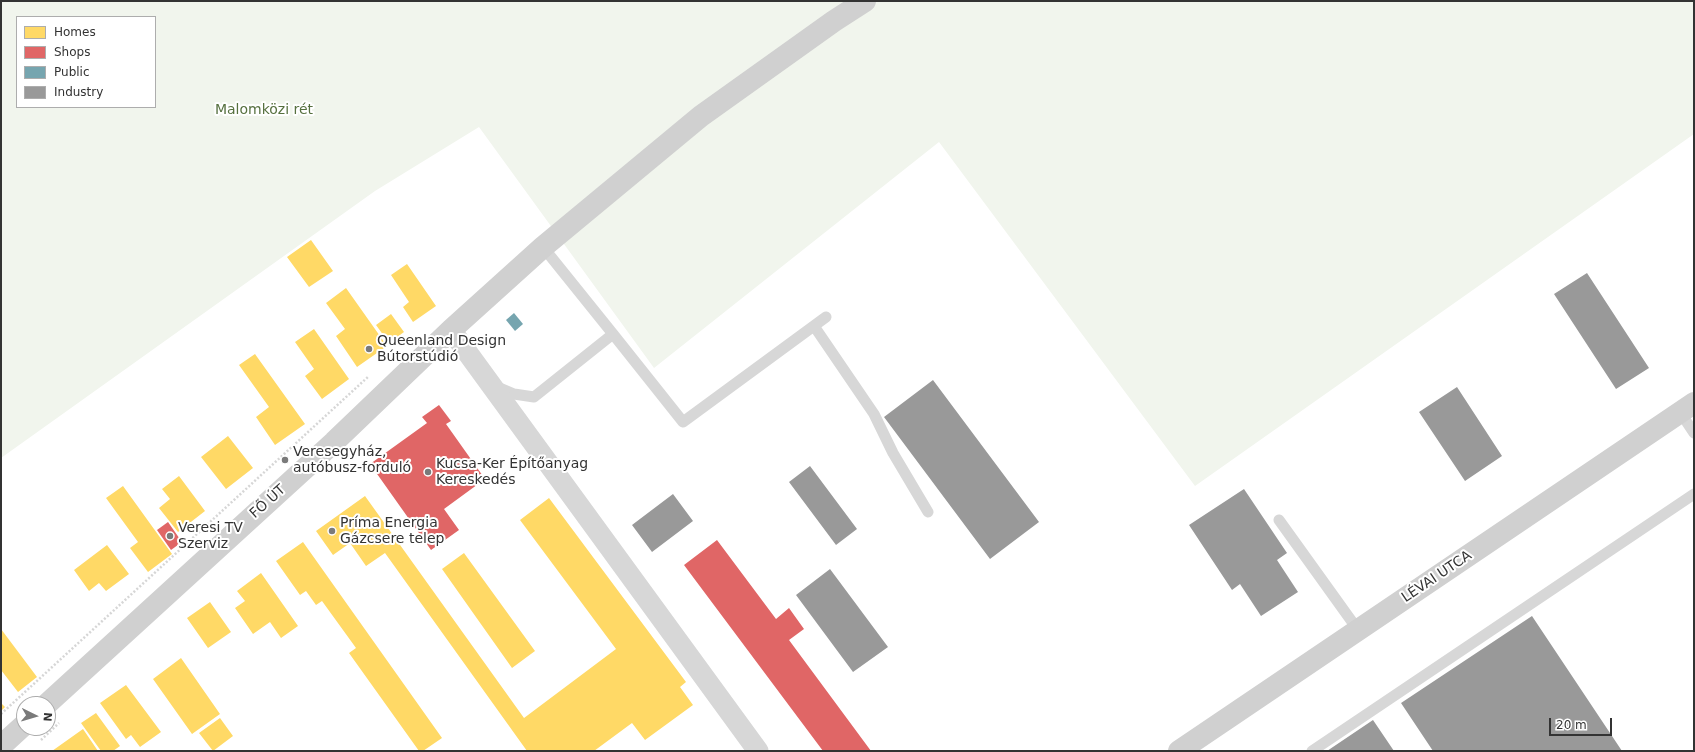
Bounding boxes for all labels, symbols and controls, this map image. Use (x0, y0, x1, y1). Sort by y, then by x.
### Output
legend (16, 16, 156, 108)
text: Homes (54, 25, 96, 39)
text: Shops (54, 45, 90, 59)
text: Public (54, 65, 90, 79)
text: Industry (54, 85, 103, 99)
park label: Malomközi rét (215, 102, 313, 118)
place label: Queenland Design Bútorstúdió (377, 333, 506, 366)
marker: Queenland Design Bútorstúdió (364, 344, 374, 354)
place label: Veresegyház, autóbusz-forduló (293, 444, 411, 476)
marker: Veresegyház, autóbusz-forduló (280, 455, 290, 465)
place label: Kucsa-Ker Építőanyag Kereskedés (436, 456, 588, 488)
marker: Kucsa-Ker Építőanyag Kereskedés (423, 467, 433, 477)
street label: FŐ ÚT (247, 482, 289, 522)
place label: Príma Energia Gázcsere telep (340, 515, 444, 548)
place label: Veresi TV Szerviz (178, 520, 243, 552)
marker: Príma Energia Gázcsere telep (327, 526, 337, 536)
marker: Veresi TV Szerviz (165, 531, 175, 541)
street label: LÉVAI UTCA (1399, 547, 1475, 607)
north arrow (16, 696, 56, 736)
scale bar (1551, 710, 1614, 736)
text: N (41, 712, 54, 722)
text: 20 m (1556, 718, 1587, 732)

